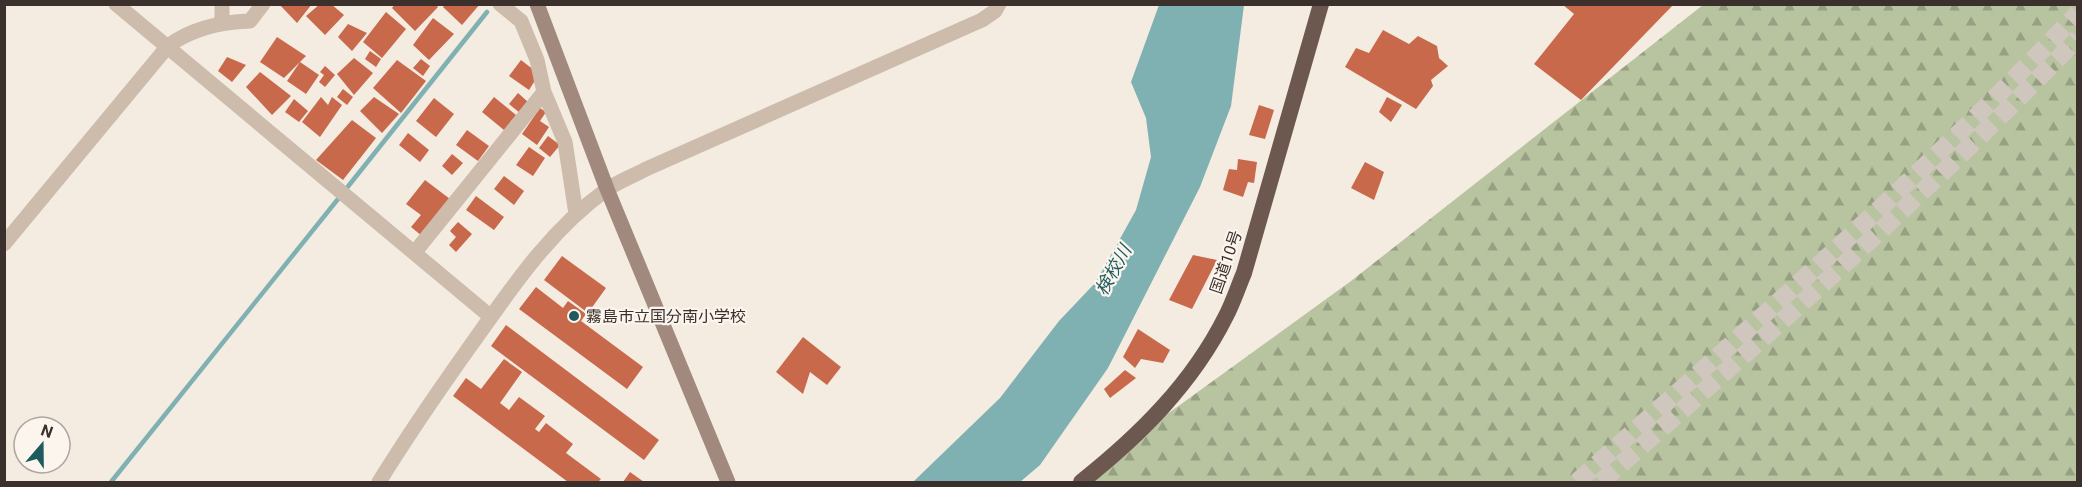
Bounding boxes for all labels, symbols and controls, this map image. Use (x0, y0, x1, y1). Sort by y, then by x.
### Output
street label: 国道10号 (1206, 228, 1246, 296)
water label: 検校川 (1091, 240, 1136, 299)
place label: 霧島市立国分南小学校 (586, 307, 746, 326)
marker: 霧島市立国分南小学校 (567, 309, 581, 323)
north arrow (12, 415, 72, 475)
text: N (38, 421, 56, 442)

